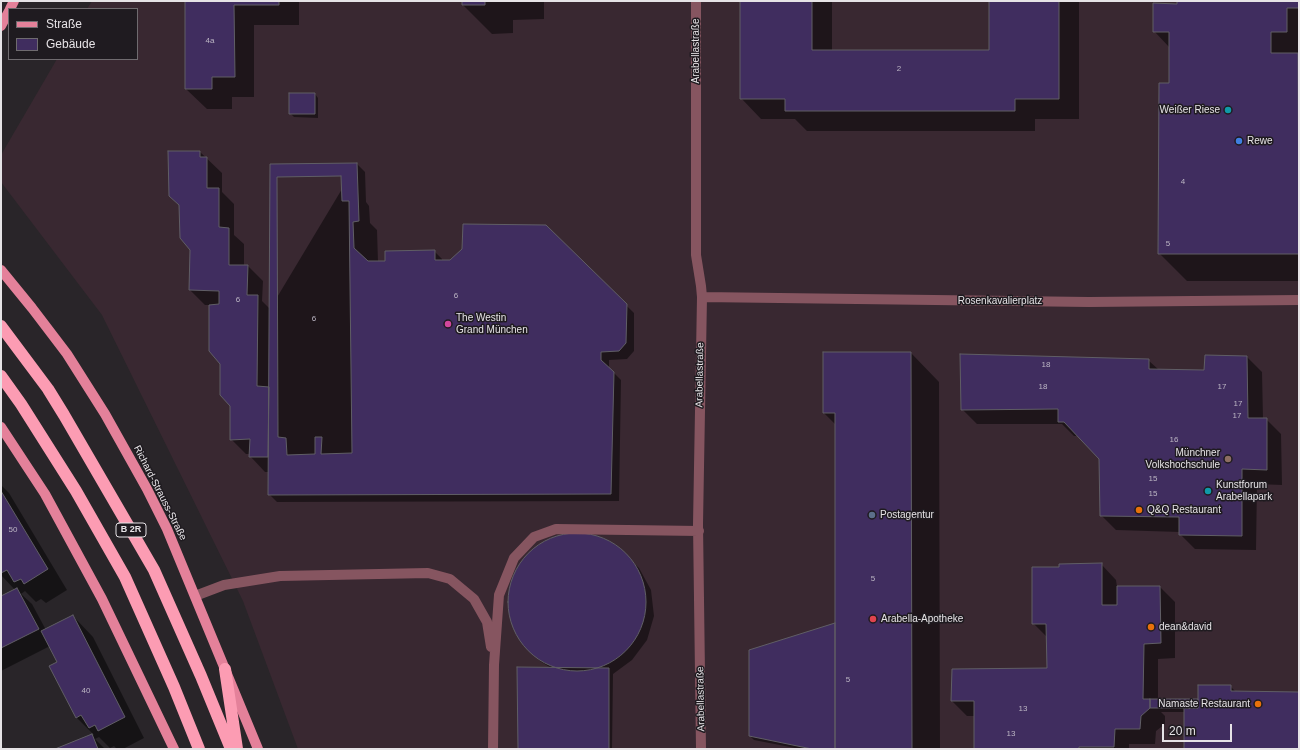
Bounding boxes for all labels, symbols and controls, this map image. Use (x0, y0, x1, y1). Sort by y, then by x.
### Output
legend (8, 8, 138, 60)
text: Straße (46, 17, 82, 31)
street label: Arabellastraße (690, 18, 702, 84)
house number: 4a (206, 36, 214, 46)
text: Gebäude (46, 37, 95, 51)
house number: 2 (897, 64, 901, 74)
place label: Weißer Riese (1160, 104, 1220, 116)
marker: Weißer Riese (1223, 105, 1233, 115)
place label: Rewe (1247, 135, 1273, 147)
marker: Rewe (1234, 136, 1244, 146)
house number: 4 (1181, 177, 1185, 187)
house number: 5 (1166, 239, 1170, 249)
house number: 6 (454, 291, 458, 301)
house number: 6 (236, 295, 240, 305)
street label: Rosenkavalierplatz (958, 295, 1042, 307)
place label: The Westin Grand München (456, 312, 528, 336)
house number: 6 (312, 314, 316, 324)
marker: The Westin Grand München (443, 319, 453, 329)
street label: Arabellastraße (693, 342, 707, 408)
house number: 18 (1042, 360, 1050, 370)
house number: 18 (1039, 382, 1047, 392)
house number: 17 (1218, 382, 1226, 392)
house number: 17 (1234, 399, 1242, 409)
house number: 17 (1233, 411, 1241, 421)
house number: 16 (1170, 435, 1178, 445)
street label: Richard-Strauss-Straße (131, 443, 189, 543)
place label: Münchner Volkshochschule (1146, 447, 1220, 470)
marker: Münchner Volkshochschule (1223, 454, 1233, 464)
house number: 15 (1149, 474, 1157, 484)
place label: Kunstforum Arabellapark (1216, 479, 1272, 502)
marker: Kunstforum Arabellapark (1203, 486, 1213, 496)
house number: 15 (1149, 489, 1157, 499)
place label: Q&Q Restaurant (1147, 504, 1221, 516)
marker: Q&Q Restaurant (1134, 505, 1144, 515)
place label: Postagentur (880, 509, 934, 521)
marker: Postagentur (867, 510, 877, 520)
road number: B 2R (116, 523, 146, 537)
house number: 50 (9, 525, 17, 535)
house number: 5 (871, 574, 875, 584)
place label: Arabella-Apotheke (881, 613, 963, 625)
marker: Arabella-Apotheke (868, 614, 878, 624)
place label: dean&david (1159, 621, 1212, 633)
marker: dean&david (1146, 622, 1156, 632)
street label: Arabellastraße (694, 666, 708, 732)
house number: 5 (846, 675, 850, 685)
house number: 40 (82, 686, 90, 696)
place label: Namaste Restaurant (1158, 698, 1250, 710)
marker: Namaste Restaurant (1253, 699, 1263, 709)
house number: 13 (1019, 704, 1027, 714)
scale bar (1164, 716, 1234, 742)
text: 20 m (1169, 724, 1196, 738)
house number: 13 (1007, 729, 1015, 739)

